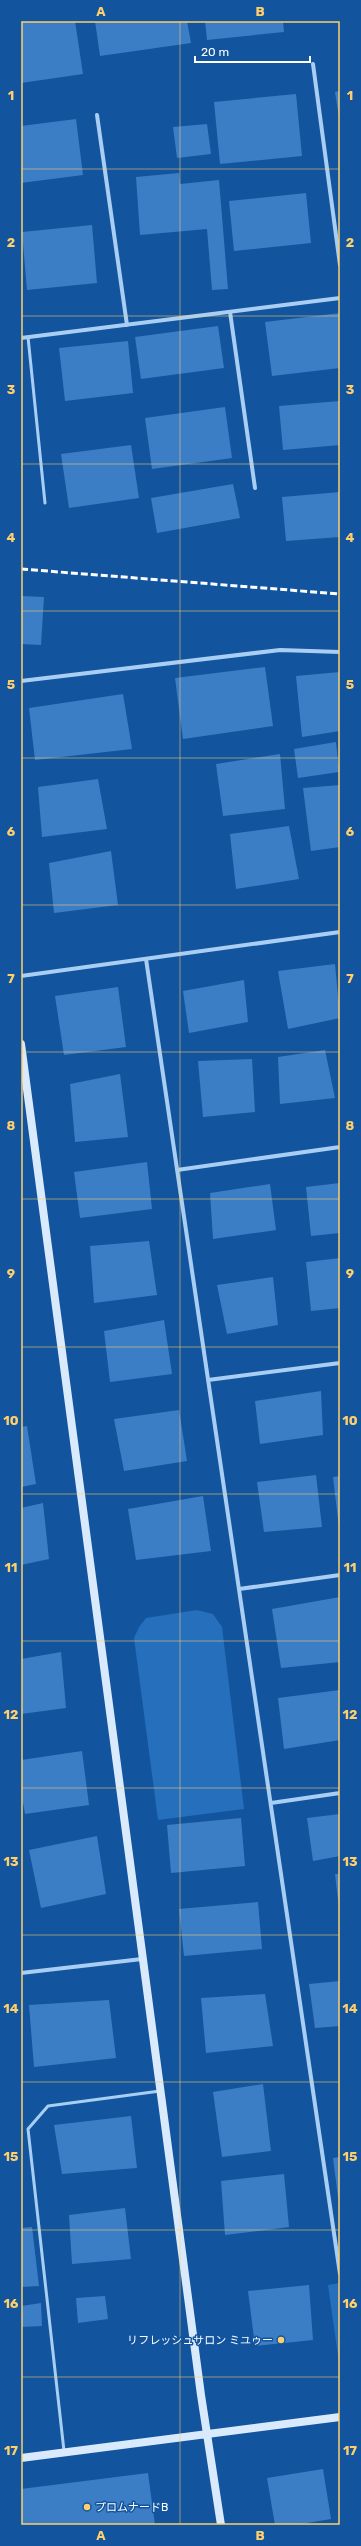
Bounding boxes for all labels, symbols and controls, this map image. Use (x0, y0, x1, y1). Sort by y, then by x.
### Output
text: A (96, 4, 106, 19)
text: B (255, 4, 265, 19)
scale bar (195, 38, 310, 64)
text: 20 m (201, 45, 229, 59)
text: 1 (8, 88, 14, 103)
text: 1 (347, 88, 353, 103)
text: 2 (7, 235, 15, 250)
text: 2 (346, 235, 354, 250)
text: 3 (7, 382, 16, 397)
text: 3 (346, 382, 355, 397)
text: 4 (7, 530, 16, 545)
text: 4 (346, 530, 355, 545)
text: 5 (7, 677, 15, 692)
text: 5 (346, 677, 354, 692)
text: 6 (7, 824, 16, 839)
text: 6 (346, 824, 355, 839)
text: 7 (7, 971, 15, 986)
text: 7 (346, 971, 354, 986)
text: 8 (7, 1118, 16, 1133)
text: 8 (346, 1118, 355, 1133)
text: 9 (7, 1266, 15, 1281)
text: 9 (346, 1266, 354, 1281)
text: 10 (3, 1413, 19, 1428)
text: 10 (342, 1413, 358, 1428)
text: 11 (5, 1560, 17, 1575)
text: 11 (344, 1560, 356, 1575)
text: 12 (4, 1707, 18, 1722)
text: 12 (343, 1707, 357, 1722)
text: 13 (3, 1854, 19, 1869)
text: 13 (342, 1854, 358, 1869)
text: 14 (3, 2001, 19, 2016)
text: 14 (342, 2001, 358, 2016)
text: 15 (4, 2149, 18, 2164)
text: 15 (343, 2149, 357, 2164)
text: 16 (4, 2296, 19, 2311)
text: 16 (343, 2296, 358, 2311)
place label: リフレッシュサロン ミユゥー (127, 2334, 273, 2347)
marker: リフレッシュサロン ミユゥー (276, 2335, 286, 2345)
text: 17 (4, 2443, 19, 2458)
text: 17 (343, 2443, 358, 2458)
place label: プロムナードB (95, 2501, 168, 2514)
marker: プロムナードB (82, 2502, 92, 2512)
text: A (96, 2528, 106, 2543)
text: B (255, 2528, 265, 2543)

